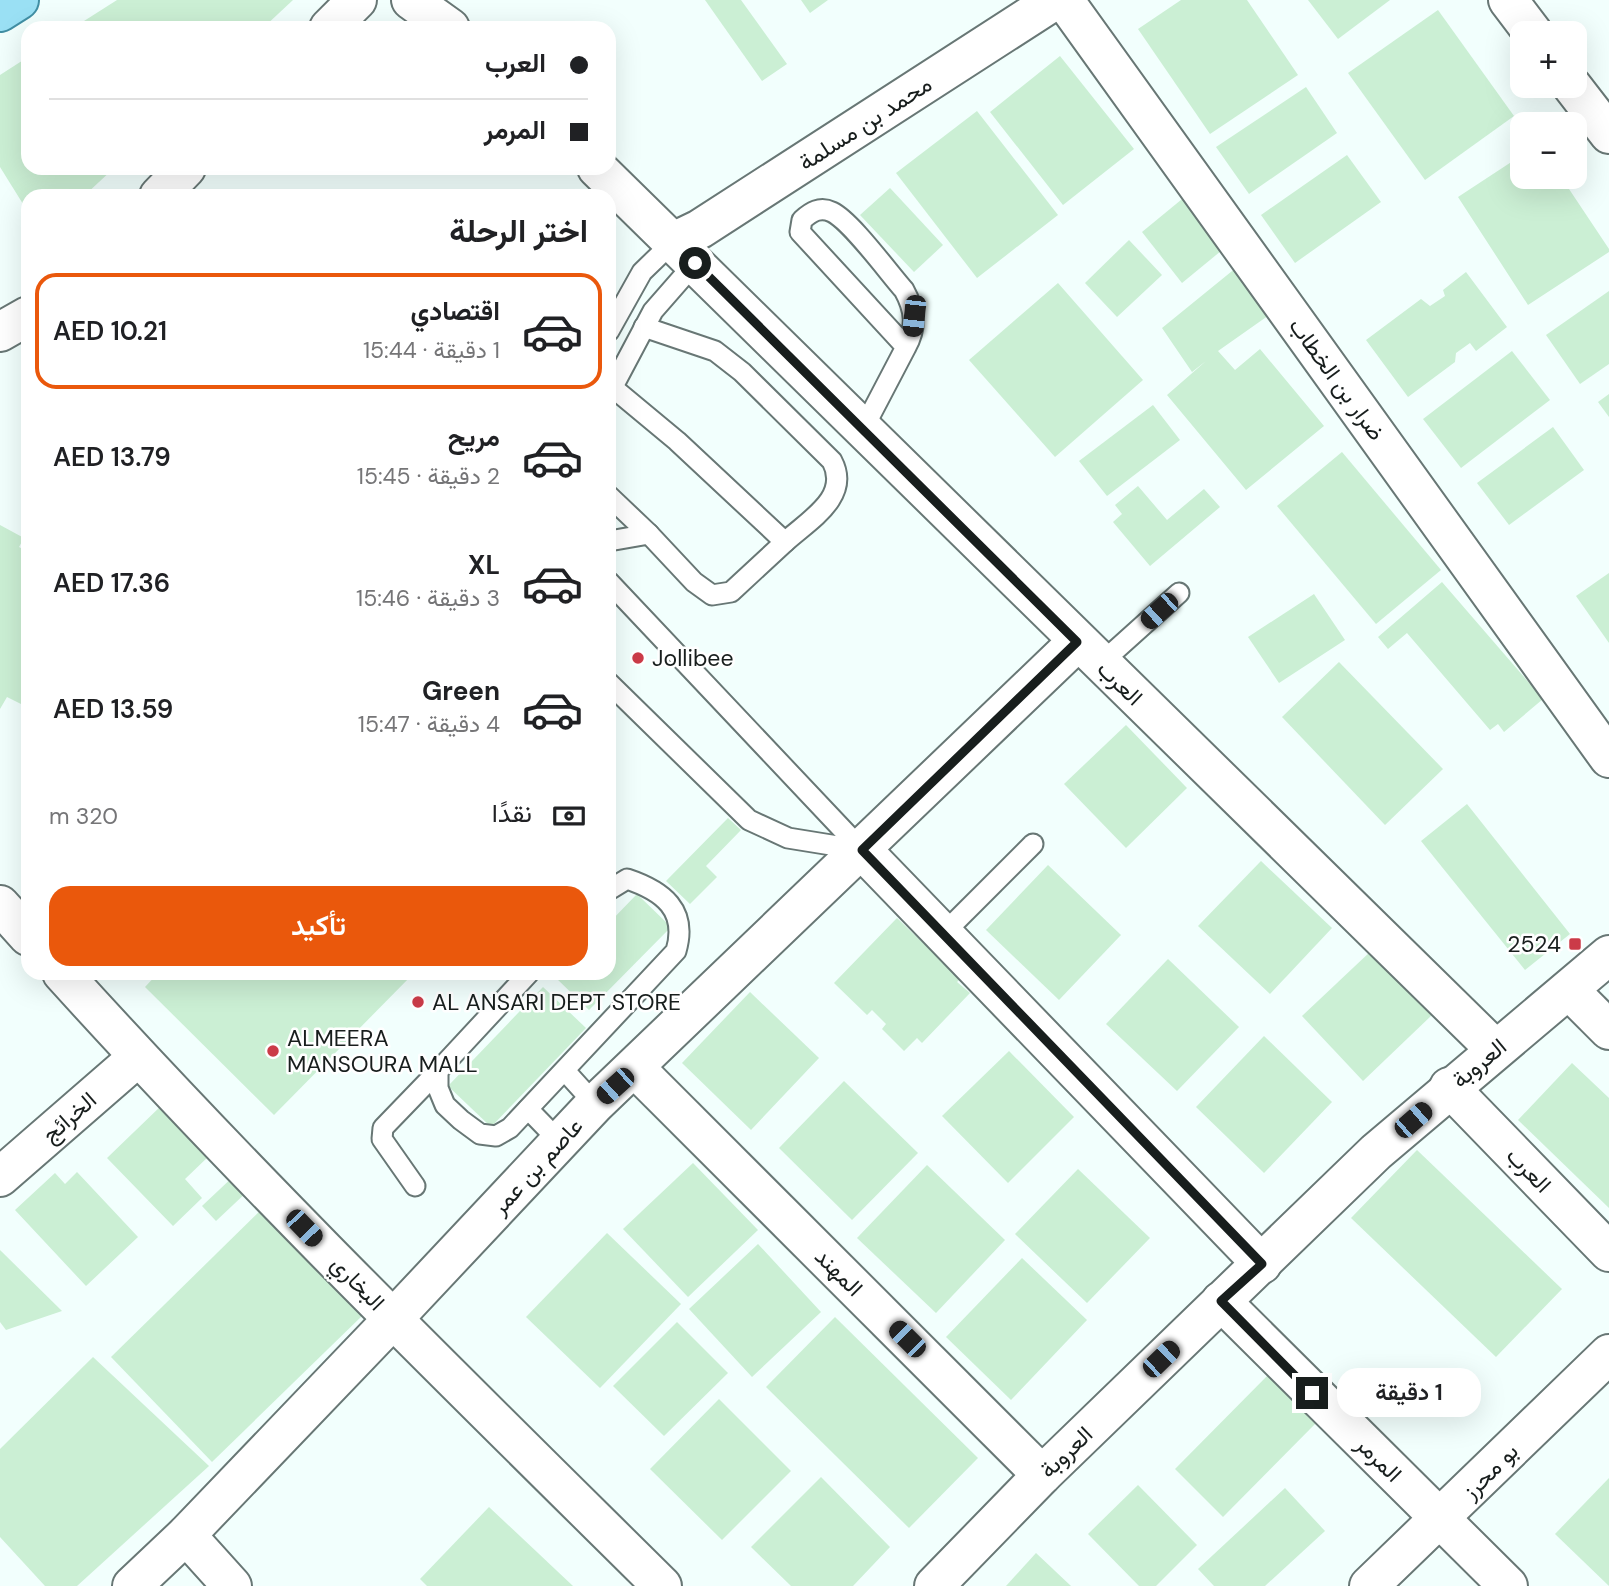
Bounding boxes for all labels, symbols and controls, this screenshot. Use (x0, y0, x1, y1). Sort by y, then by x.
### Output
map controls (1510, 21, 1587, 189)
button: + (1510, 21, 1587, 98)
text: العرب (485, 46, 546, 80)
street label: محمد بن مسلمة (793, 69, 937, 177)
button: − (1510, 112, 1587, 189)
text: المرمر (484, 113, 546, 147)
text: اختر الرحلة (449, 210, 588, 252)
route start (679, 247, 711, 279)
text: اقتصادي (411, 294, 500, 328)
car (902, 294, 927, 338)
icon: car (521, 300, 584, 363)
street label: ضرار بن الخطاب (1282, 312, 1392, 446)
text: AED 10.21 (53, 314, 167, 348)
text: 1 دقيقة · 15:44 (363, 335, 500, 365)
text: مريح (448, 420, 500, 454)
icon: car (521, 426, 584, 489)
text: AED 13.79 (53, 440, 171, 474)
text: 2 دقيقة · 15:45 (357, 461, 500, 491)
text: XL (468, 548, 500, 582)
icon: car (521, 552, 584, 615)
text: AED 17.36 (53, 566, 170, 600)
text: 3 دقيقة · 15:46 (356, 583, 500, 613)
car (1137, 589, 1182, 633)
place label: Jollibee (652, 643, 733, 673)
marker: Jollibee (630, 650, 646, 666)
street label: العرب (1091, 654, 1149, 712)
text: Green (422, 674, 500, 708)
icon: car (521, 678, 584, 741)
text: AED 13.59 (53, 692, 173, 726)
text: 4 دقيقة · 15:47 (358, 709, 500, 739)
text: نقدًا (492, 796, 532, 830)
icon: cash (550, 797, 588, 835)
text: 320 m (49, 801, 118, 831)
button: تأكيد (49, 886, 588, 966)
place label: 2524 (1507, 929, 1561, 959)
marker: 2524 (1567, 936, 1583, 952)
place label: AL ANSARI DEPT STORE (432, 987, 681, 1017)
marker: AL ANSARI DEPT STORE (410, 994, 426, 1010)
place label: ALMEERA MANSOURA MALL (287, 1023, 478, 1079)
street label: العروبة (1445, 1031, 1513, 1095)
marker: ALMEERA MANSOURA MALL (265, 1043, 281, 1059)
car (593, 1064, 638, 1108)
street label: الخرائج (35, 1085, 103, 1150)
car (1391, 1098, 1436, 1142)
street label: عاصم بن عمر (484, 1111, 589, 1221)
street label: العرب (1500, 1141, 1558, 1199)
car (282, 1206, 327, 1250)
street label: المهند (808, 1241, 870, 1303)
street label: البخاري (322, 1249, 392, 1320)
car (885, 1317, 930, 1361)
car (1139, 1337, 1184, 1381)
callout: 1 دقيقة (1336, 1368, 1480, 1418)
route end (1296, 1377, 1328, 1409)
text: 1 دقيقة (1375, 1377, 1443, 1407)
street label: العروبة (1033, 1419, 1099, 1485)
street label: المرمر (1349, 1429, 1408, 1488)
street label: بو محرز (1455, 1437, 1524, 1506)

